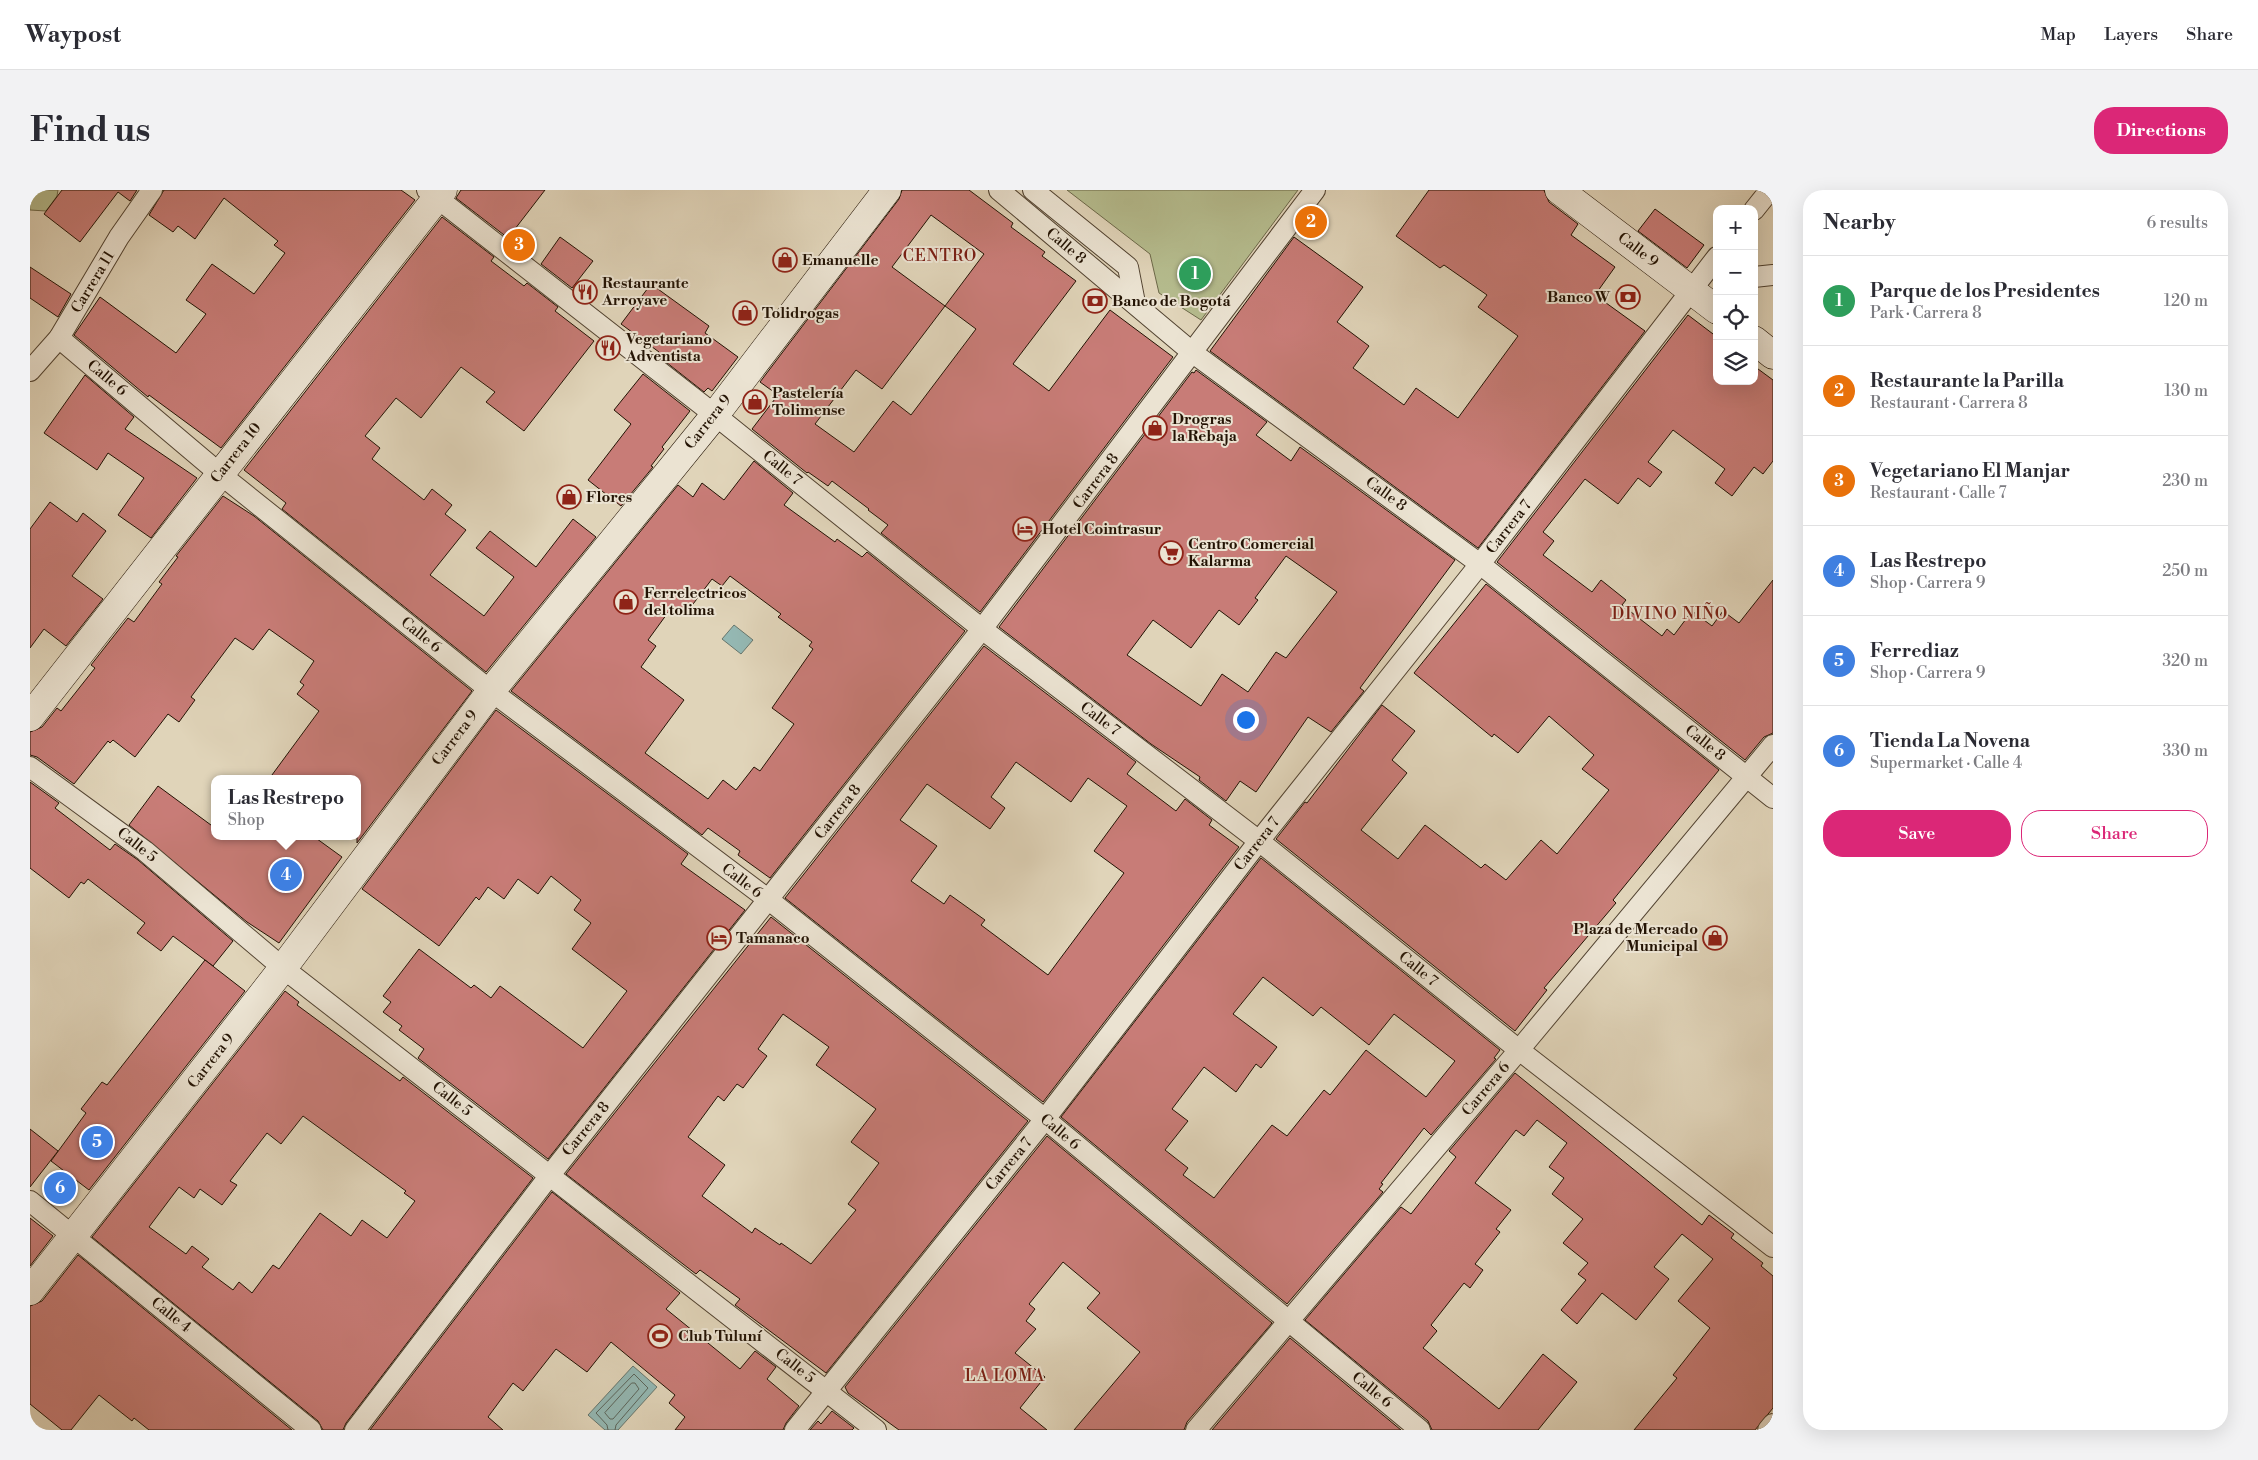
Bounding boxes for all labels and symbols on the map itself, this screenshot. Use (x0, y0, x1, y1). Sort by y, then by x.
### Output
pin: 2 (1295, 203, 1327, 241)
street label: Calle 8 (1042, 224, 1090, 268)
pin: 3 (503, 226, 535, 264)
street label: Calle 9 (1614, 228, 1662, 272)
district label: CENTRO (903, 246, 977, 266)
street label: Carrera 11 (67, 247, 119, 317)
shop icon: Emanuelle (772, 247, 798, 273)
place label: Emanuelle (802, 251, 879, 270)
pin: 1 (1179, 255, 1211, 293)
place label: Restaurante Arroyave (601, 274, 689, 310)
restaurant icon: Restaurante Arroyave (572, 279, 598, 305)
bank icon: Banco W (1615, 284, 1641, 310)
bank icon: Banco de Bogotá (1082, 288, 1108, 314)
place label: Banco W (1547, 288, 1611, 307)
place label: Banco de Bogotá (1112, 292, 1232, 311)
shop icon: Tolidrogas (732, 300, 758, 326)
place label: Tolidrogas (762, 304, 839, 323)
place label: Vegetariano Adventista (625, 330, 712, 366)
restaurant icon: Vegetariano Adventista (595, 335, 621, 361)
street label: Calle 6 (83, 356, 131, 400)
place label: Pastelería Tolimense (772, 384, 845, 420)
shop icon: Pastelería Tolimense (742, 389, 768, 415)
street label: Carrera 9 (681, 391, 735, 453)
place label: Drogras la Rebaja (1172, 410, 1238, 446)
shop icon: Drogras la Rebaja (1142, 415, 1168, 441)
street label: Carrera 10 (206, 419, 266, 487)
street label: Calle 7 (759, 446, 806, 490)
street label: Carrera 8 (1069, 449, 1123, 513)
street label: Calle 8 (1362, 473, 1410, 515)
shop icon: Flores (556, 484, 582, 510)
place label: Flores (586, 488, 632, 507)
street label: Carrera 7 (1482, 496, 1536, 558)
hotel icon: Hotel Cointrasur (1012, 516, 1038, 542)
place label: Hotel Cointrasur (1042, 520, 1162, 539)
place label: Centro Comercial Kalarma (1188, 535, 1314, 571)
supermarket icon: Centro Comercial Kalarma (1158, 540, 1184, 566)
place label: Ferrelectricos del tolima (644, 584, 746, 620)
shop icon: Ferrelectricos del tolima (613, 589, 639, 615)
district label: DIVINO NIÑO (1612, 601, 1728, 624)
street label: Calle 6 (397, 613, 445, 657)
street label: Calle 7 (1076, 698, 1124, 740)
street label: Carrera 9 (428, 706, 482, 770)
your location (1233, 707, 1259, 733)
street label: Calle 8 (1681, 721, 1729, 765)
street label: Carrera 8 (811, 781, 865, 843)
street label: Carrera 7 (1230, 813, 1284, 875)
street label: Calle 5 (113, 823, 161, 867)
pin: 4 (270, 856, 302, 894)
street label: Calle 6 (718, 859, 766, 903)
place label: Plaza de Mercado Municipal (1573, 920, 1698, 956)
hotel icon: Tamanaco (706, 925, 732, 951)
shop icon: Plaza de Mercado Municipal (1702, 925, 1728, 951)
place label: Tamanaco (736, 929, 810, 948)
street label: Calle 7 (1395, 947, 1442, 991)
street label: Carrera 9 (184, 1030, 238, 1092)
street label: Carrera 6 (1458, 1058, 1514, 1120)
street label: Calle 5 (428, 1077, 476, 1121)
street label: Carrera 8 (558, 1098, 614, 1160)
street label: Calle 6 (1036, 1110, 1084, 1154)
pin: 5 (81, 1123, 113, 1161)
street label: Carrera 7 (982, 1133, 1037, 1195)
pin: 6 (44, 1169, 76, 1207)
street label: Calle 4 (147, 1293, 195, 1337)
sports icon: Club Tuluní (647, 1323, 673, 1349)
place label: Club Tuluní (678, 1327, 763, 1346)
street label: Calle 5 (771, 1344, 819, 1388)
district label: LA LOMA (965, 1366, 1045, 1386)
street label: Calle 6 (1348, 1368, 1396, 1412)

